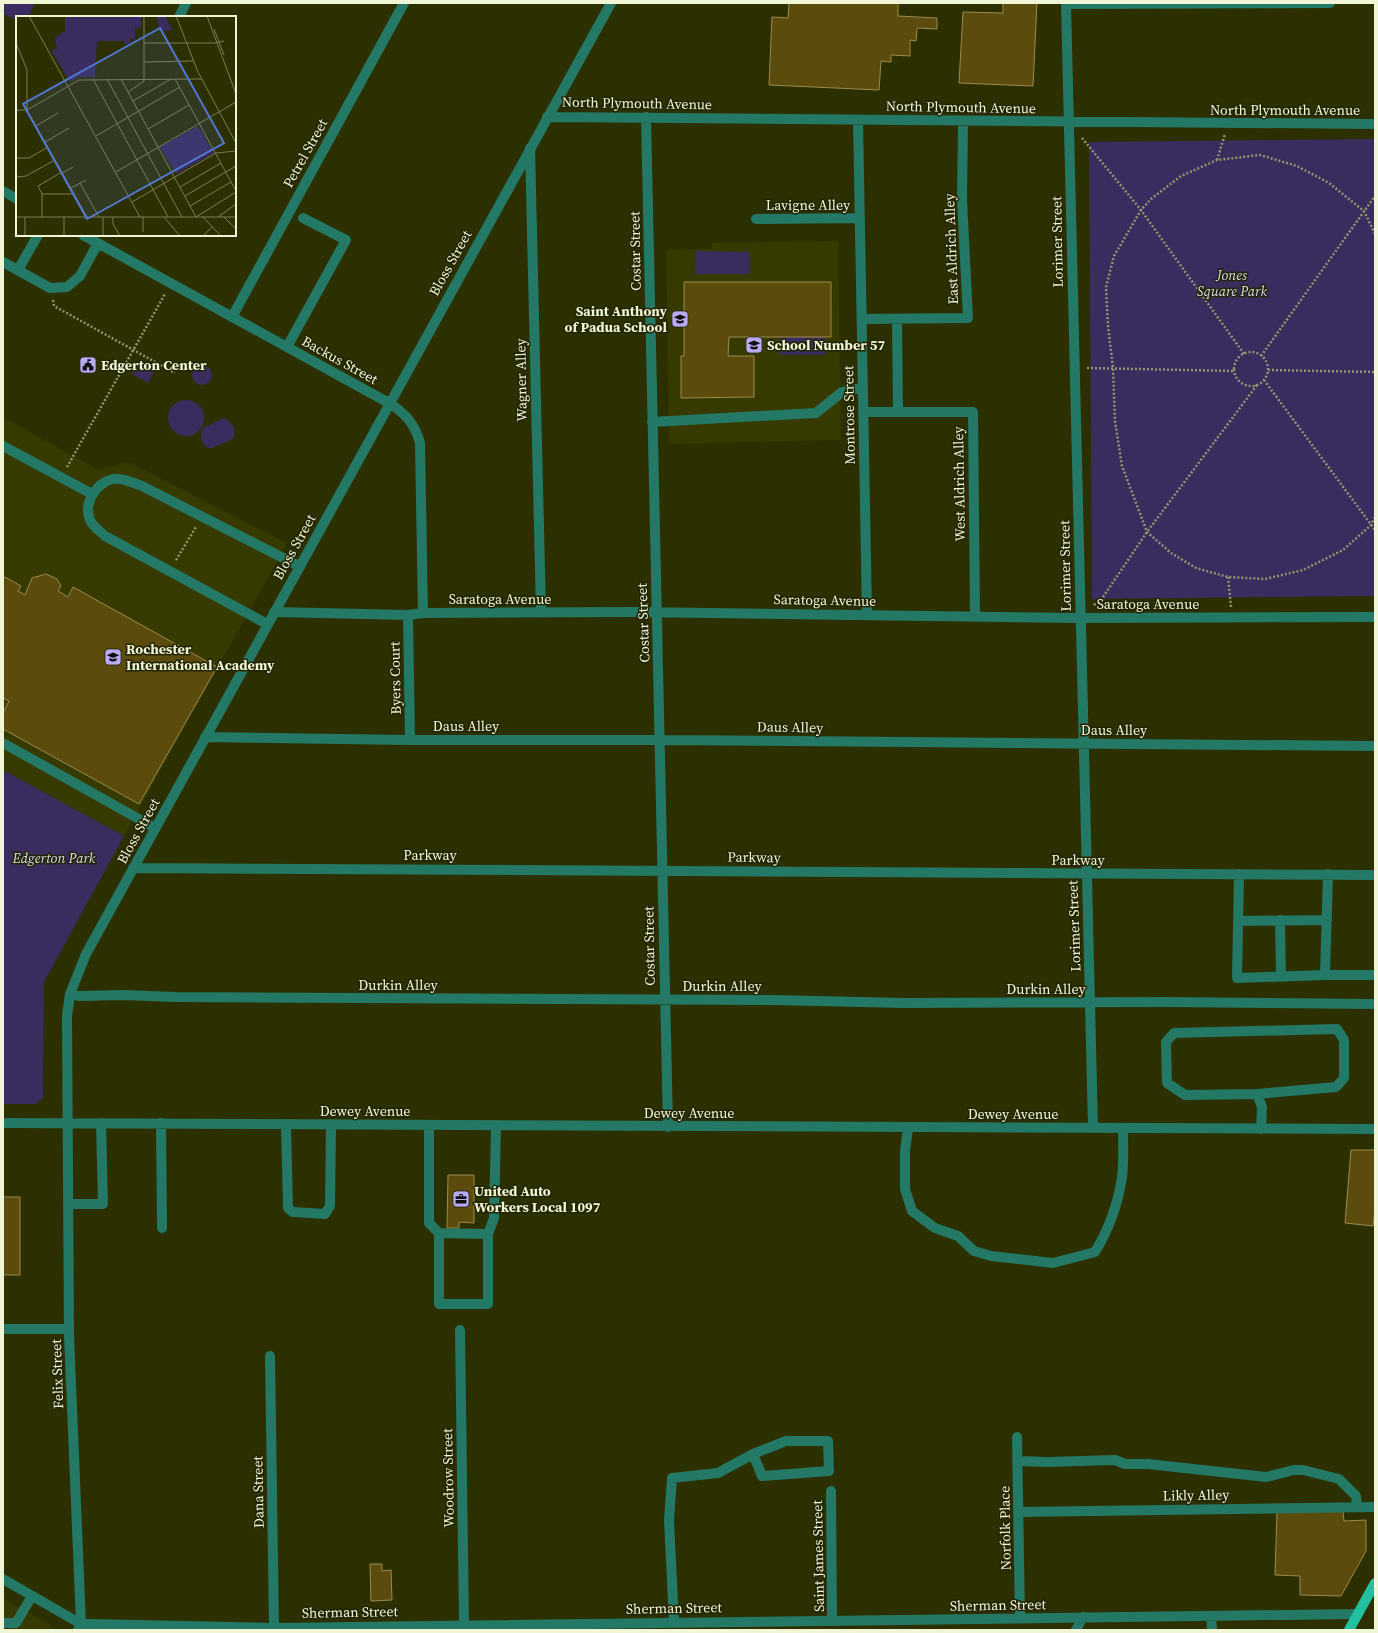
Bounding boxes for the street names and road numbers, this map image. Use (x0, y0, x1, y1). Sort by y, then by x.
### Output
street label: North Plymouth Avenue (562, 92, 712, 114)
street label: North Plymouth Avenue (886, 96, 1036, 118)
street label: North Plymouth Avenue (1210, 100, 1360, 120)
street label: Petrel Street (278, 114, 332, 191)
street label: East Aldrich Alley (939, 192, 963, 305)
street label: Lavigne Alley (766, 195, 851, 215)
street label: Lorimer Street (1046, 196, 1068, 288)
street label: Costar Street (624, 211, 646, 291)
street label: Bloss Street (424, 226, 476, 299)
street label: Backus Street (298, 331, 382, 389)
street label: Wagner Alley (510, 337, 532, 422)
street label: Montrose Street (838, 365, 860, 465)
street label: West Aldrich Alley (948, 425, 970, 542)
street label: Bloss Street (268, 510, 320, 583)
street label: Lorimer Street (1054, 520, 1076, 612)
street label: Costar Street (632, 582, 654, 663)
street label: Saratoga Avenue (449, 589, 551, 609)
street label: Saratoga Avenue (773, 589, 877, 611)
street label: Saratoga Avenue (1097, 594, 1199, 614)
street label: Byers Court (384, 641, 406, 715)
street label: Daus Alley (433, 716, 500, 736)
street label: Daus Alley (757, 716, 824, 738)
street label: Daus Alley (1081, 720, 1148, 740)
street label: Bloss Street (112, 794, 164, 867)
street label: Parkway (403, 845, 458, 865)
street label: Parkway (727, 847, 782, 867)
street label: Parkway (1051, 850, 1106, 870)
street label: Lorimer Street (1062, 880, 1086, 972)
street label: Costar Street (638, 906, 660, 986)
street label: Durkin Alley (358, 975, 438, 995)
street label: Durkin Alley (682, 976, 762, 996)
street label: Durkin Alley (1006, 979, 1086, 999)
street label: Dewey Avenue (320, 1101, 410, 1121)
street label: Dewey Avenue (644, 1103, 734, 1123)
street label: Dewey Avenue (968, 1104, 1058, 1124)
street label: Felix Street (46, 1338, 68, 1409)
street label: Woodrow Street (437, 1428, 459, 1528)
street label: Dana Street (247, 1455, 269, 1528)
street label: Likly Alley (1163, 1484, 1230, 1506)
street label: Norfolk Place (994, 1486, 1016, 1570)
street label: Saint James Street (807, 1499, 829, 1612)
street label: Sherman Street (950, 1594, 1047, 1616)
street label: Sherman Street (626, 1597, 723, 1619)
street label: Sherman Street (302, 1601, 399, 1623)

